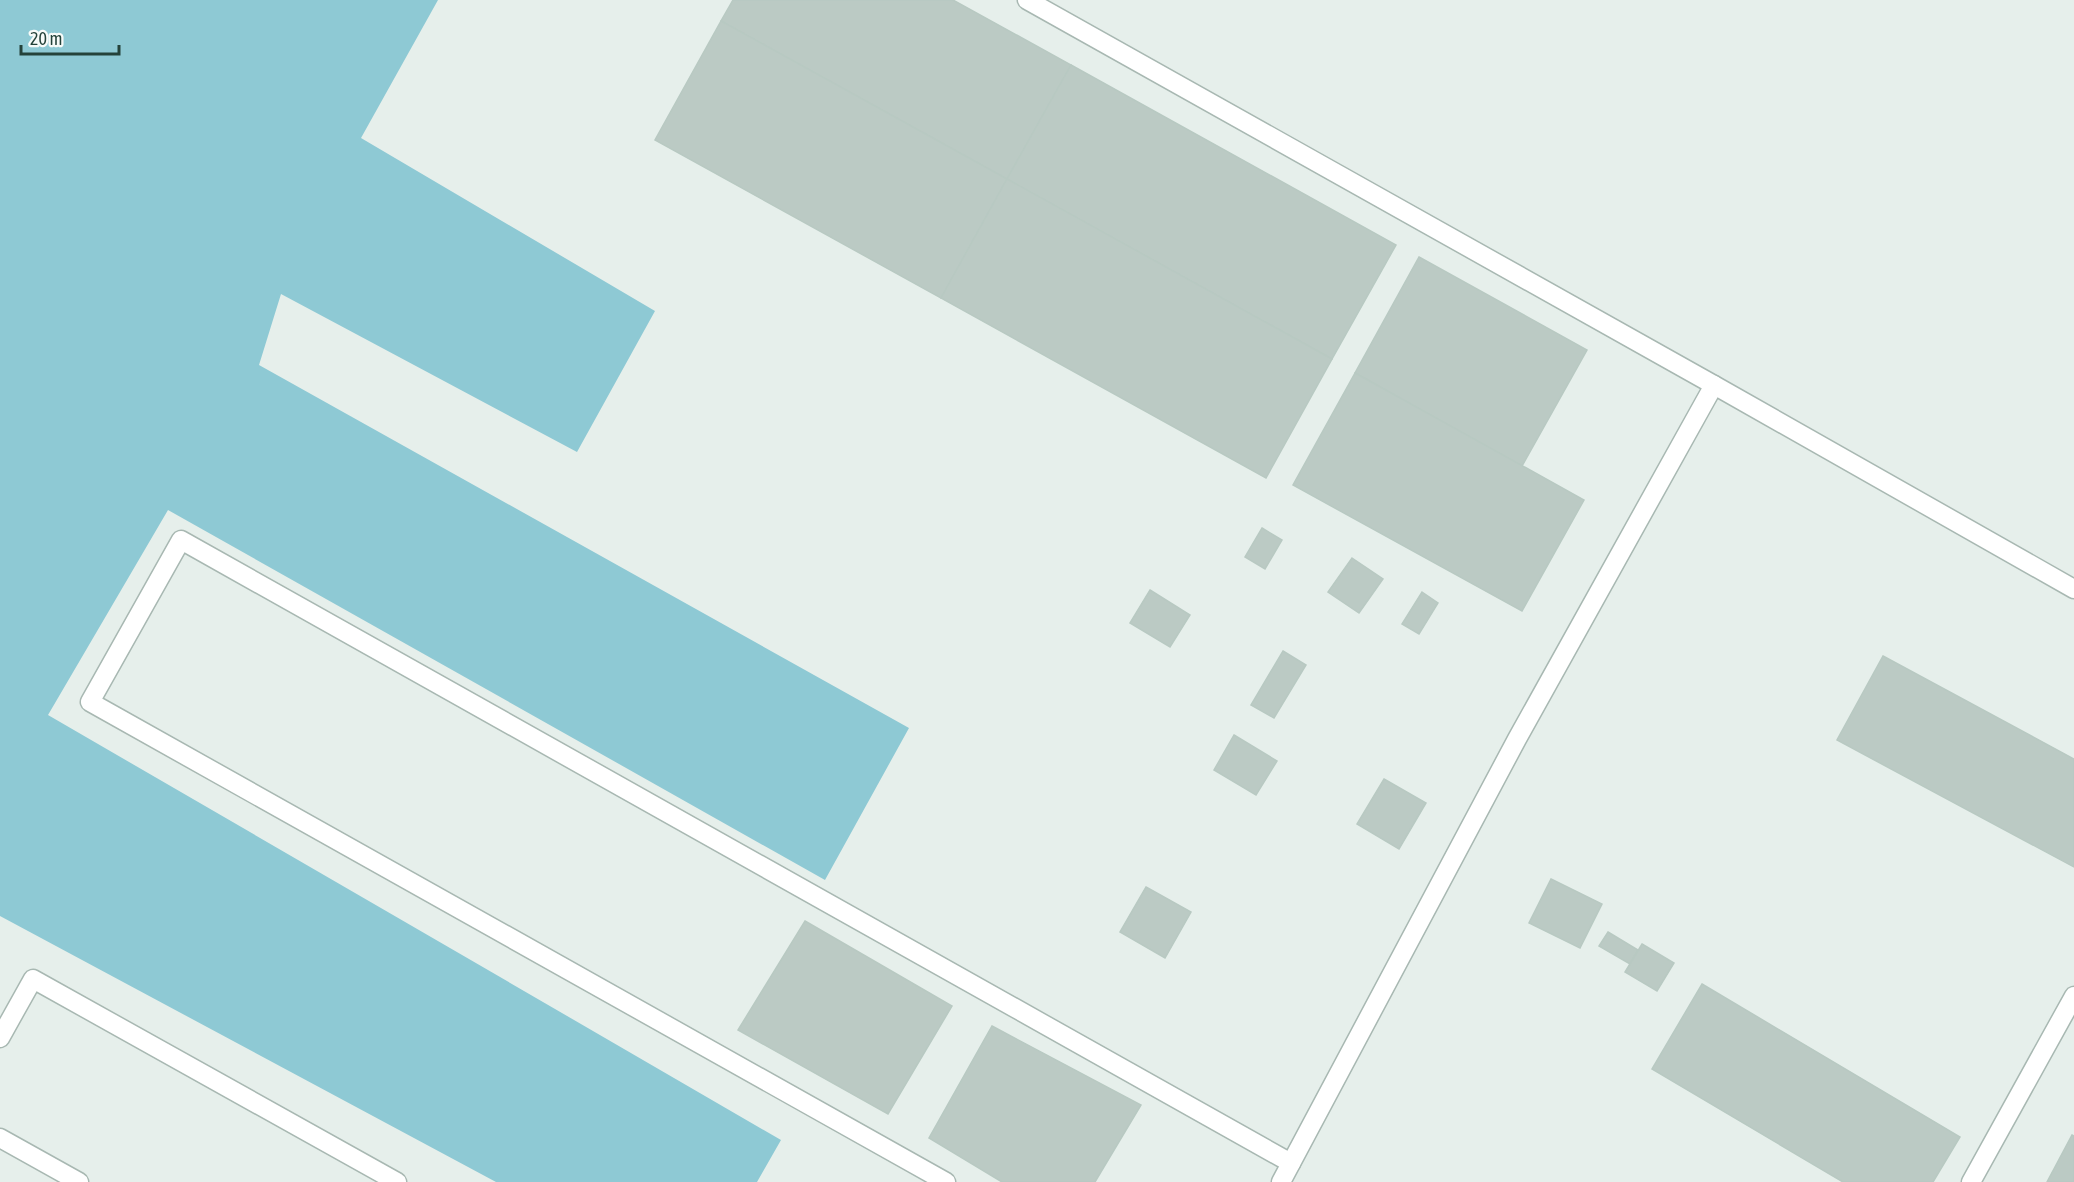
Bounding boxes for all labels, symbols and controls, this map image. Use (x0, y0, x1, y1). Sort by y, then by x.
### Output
scale bar (21, 18, 118, 56)
text: 20 m (30, 28, 62, 49)

